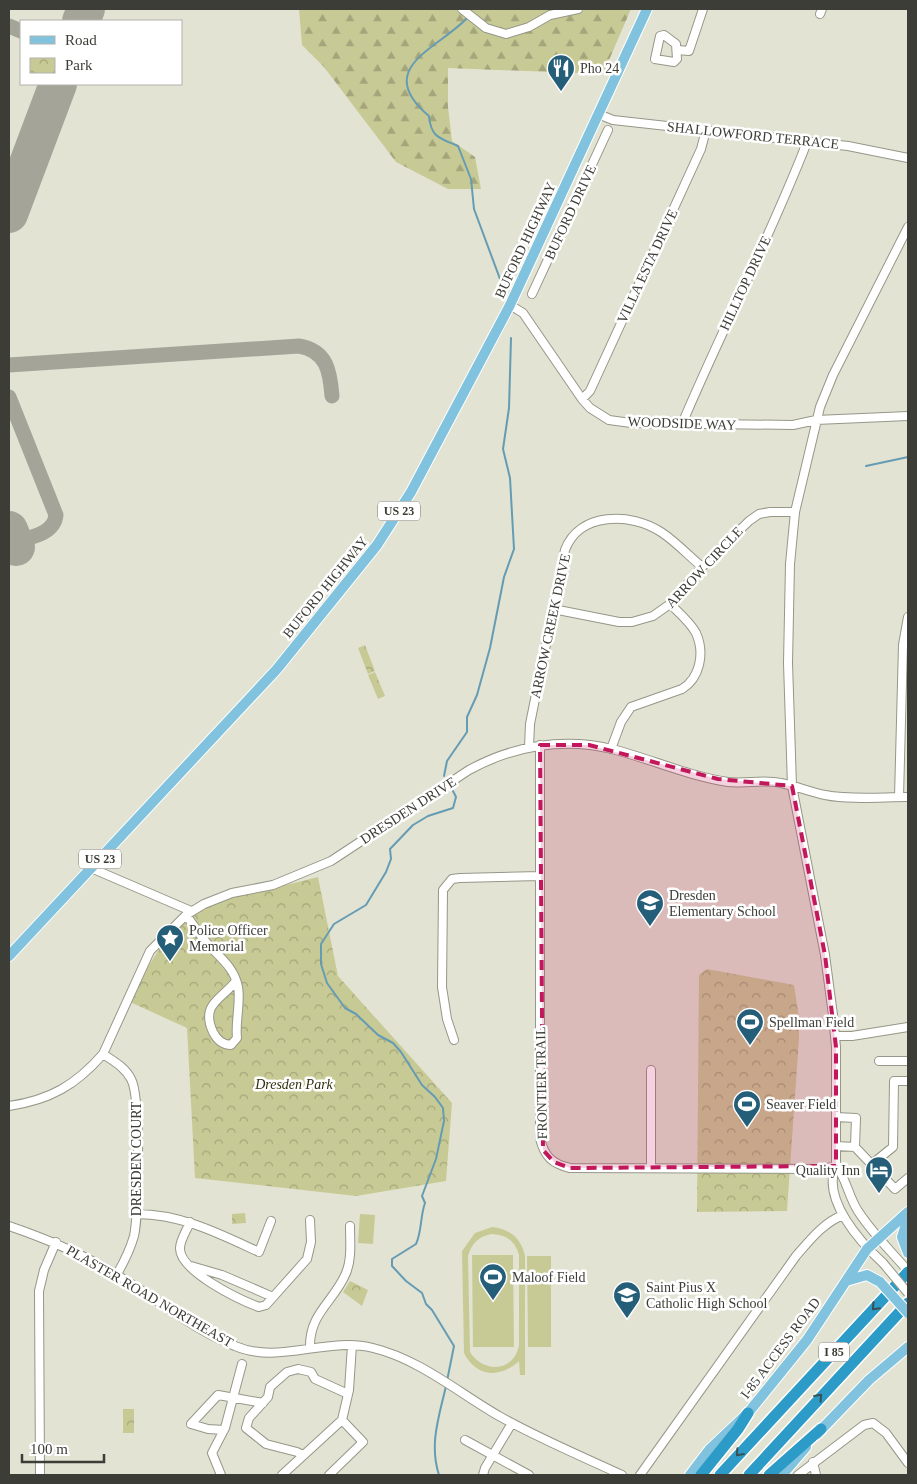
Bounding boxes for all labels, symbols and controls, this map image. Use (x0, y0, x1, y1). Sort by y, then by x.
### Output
legend (20, 20, 182, 85)
text: Road (65, 32, 97, 48)
restaurant icon: Pho 24 (546, 53, 576, 92)
text: Park (65, 57, 93, 73)
place label: Pho 24 (580, 61, 619, 76)
street label: SHALLOWFORD TERRACE (666, 119, 840, 152)
street label: BUFORD DRIVE (542, 162, 599, 262)
street label: BUFORD HIGHWAY (492, 180, 559, 300)
street label: VILLA ESTA DRIVE (614, 207, 680, 326)
street label: HILLTOP DRIVE (717, 234, 774, 333)
street label: WOODSIDE WAY (628, 414, 736, 433)
road number: US 23 (378, 502, 420, 520)
street label: ARROW CIRCLE (663, 524, 746, 611)
street label: BUFORD HIGHWAY (280, 534, 371, 641)
street label: ARROW CREEK DRIVE (528, 552, 573, 700)
street label: DRESDEN DRIVE (358, 774, 459, 847)
road number: US 23 (79, 850, 121, 869)
school or university icon: Dresden Elementary School (635, 888, 665, 927)
place label: Dresden Elementary School (669, 888, 776, 919)
place icon: Police Officer Memorial (155, 923, 185, 962)
place label: Police Officer Memorial (189, 923, 268, 954)
sports icon: Spellman Field (735, 1007, 765, 1046)
place label: Spellman Field (769, 1015, 854, 1030)
street label: FRONTIER TRAIL (533, 1026, 550, 1140)
park label: Dresden Park (254, 1077, 334, 1092)
sports icon: Seaver Field (732, 1089, 762, 1128)
place label: Seaver Field (766, 1097, 836, 1112)
street label: DRESDEN COURT (129, 1101, 144, 1216)
hotel icon: Quality Inn (864, 1155, 894, 1194)
place label: Quality Inn (796, 1163, 860, 1178)
street label: PLASTER ROAD NORTHEAST (64, 1243, 236, 1351)
sports icon: Maloof Field (478, 1262, 508, 1301)
place label: Maloof Field (512, 1270, 586, 1285)
school or university icon: Saint Pius X Catholic High School (612, 1280, 642, 1319)
place label: Saint Pius X Catholic High School (646, 1280, 767, 1311)
street label: I-85 ACCESS ROAD (738, 1295, 823, 1402)
one-way arrow (872, 1302, 881, 1311)
road number: I 85 (819, 1342, 849, 1361)
one-way arrow (813, 1394, 822, 1403)
scale bar (22, 1432, 105, 1464)
text: 100 m (30, 1441, 68, 1457)
one-way arrow (736, 1448, 745, 1457)

